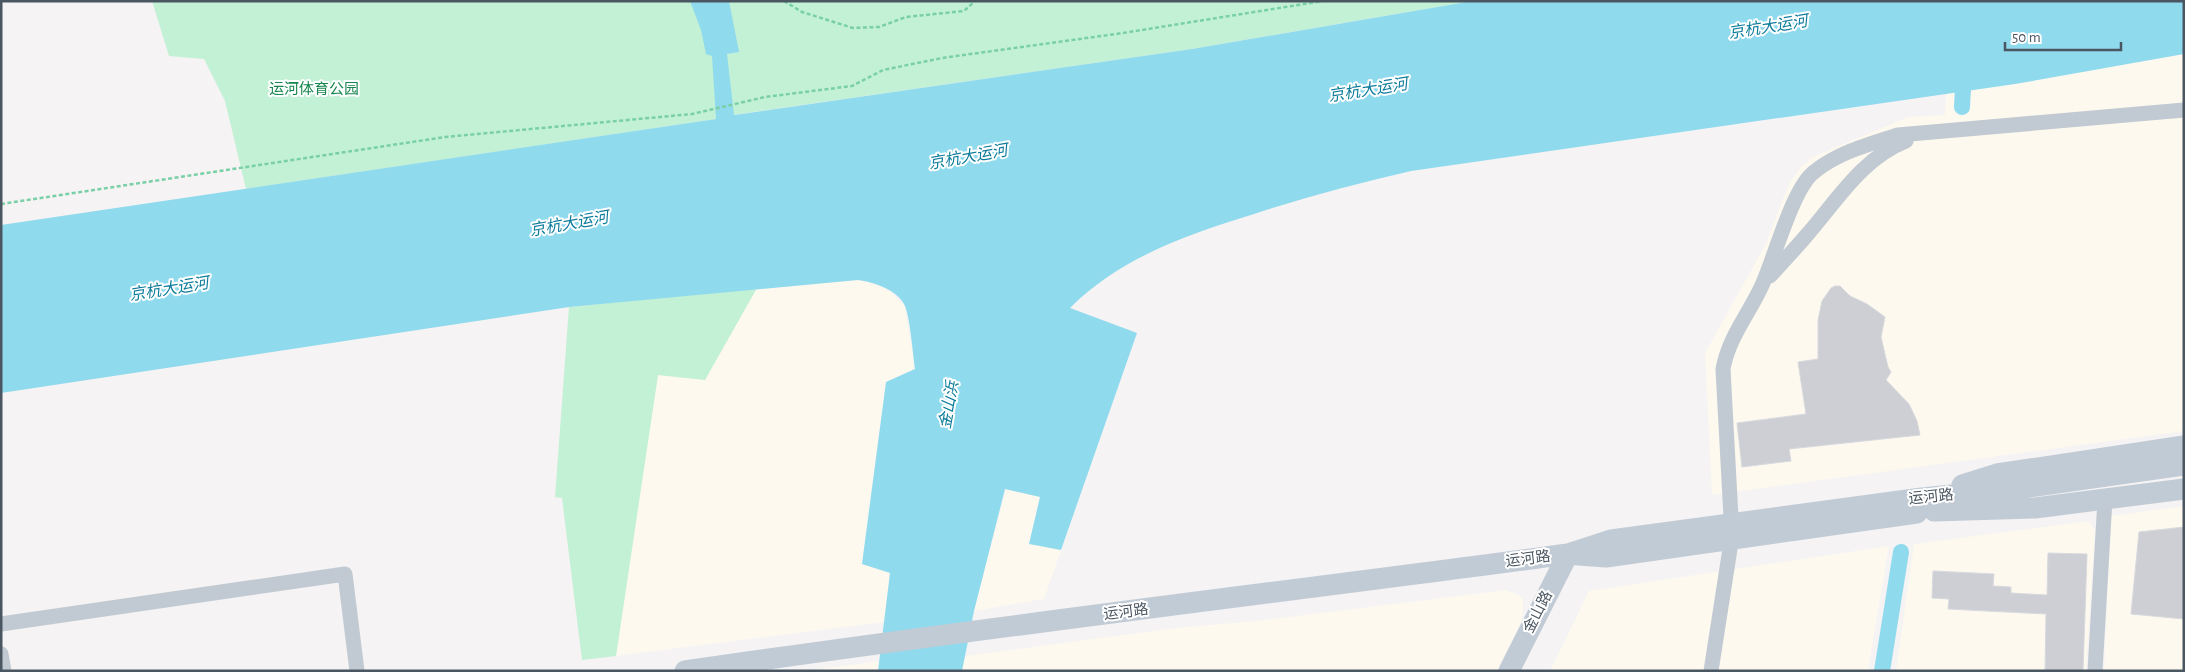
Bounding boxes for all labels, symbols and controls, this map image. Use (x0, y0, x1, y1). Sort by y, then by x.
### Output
water label: 京杭大运河 (1727, 11, 1812, 41)
scale bar (2005, 20, 2121, 52)
text: 50 m (2012, 30, 2041, 45)
water label: 京杭大运河 (1327, 74, 1412, 104)
park label: 运河体育公园 (269, 81, 359, 97)
water label: 京杭大运河 (927, 141, 1012, 172)
water label: 京杭大运河 (528, 208, 613, 239)
water label: 京杭大运河 (128, 273, 213, 303)
water label: 金山浜 (936, 378, 961, 430)
street label: 运河路 (1908, 486, 1954, 507)
street label: 运河路 (1505, 548, 1551, 569)
street label: 金山路 (1520, 588, 1555, 635)
street label: 运河路 (1103, 601, 1149, 622)

